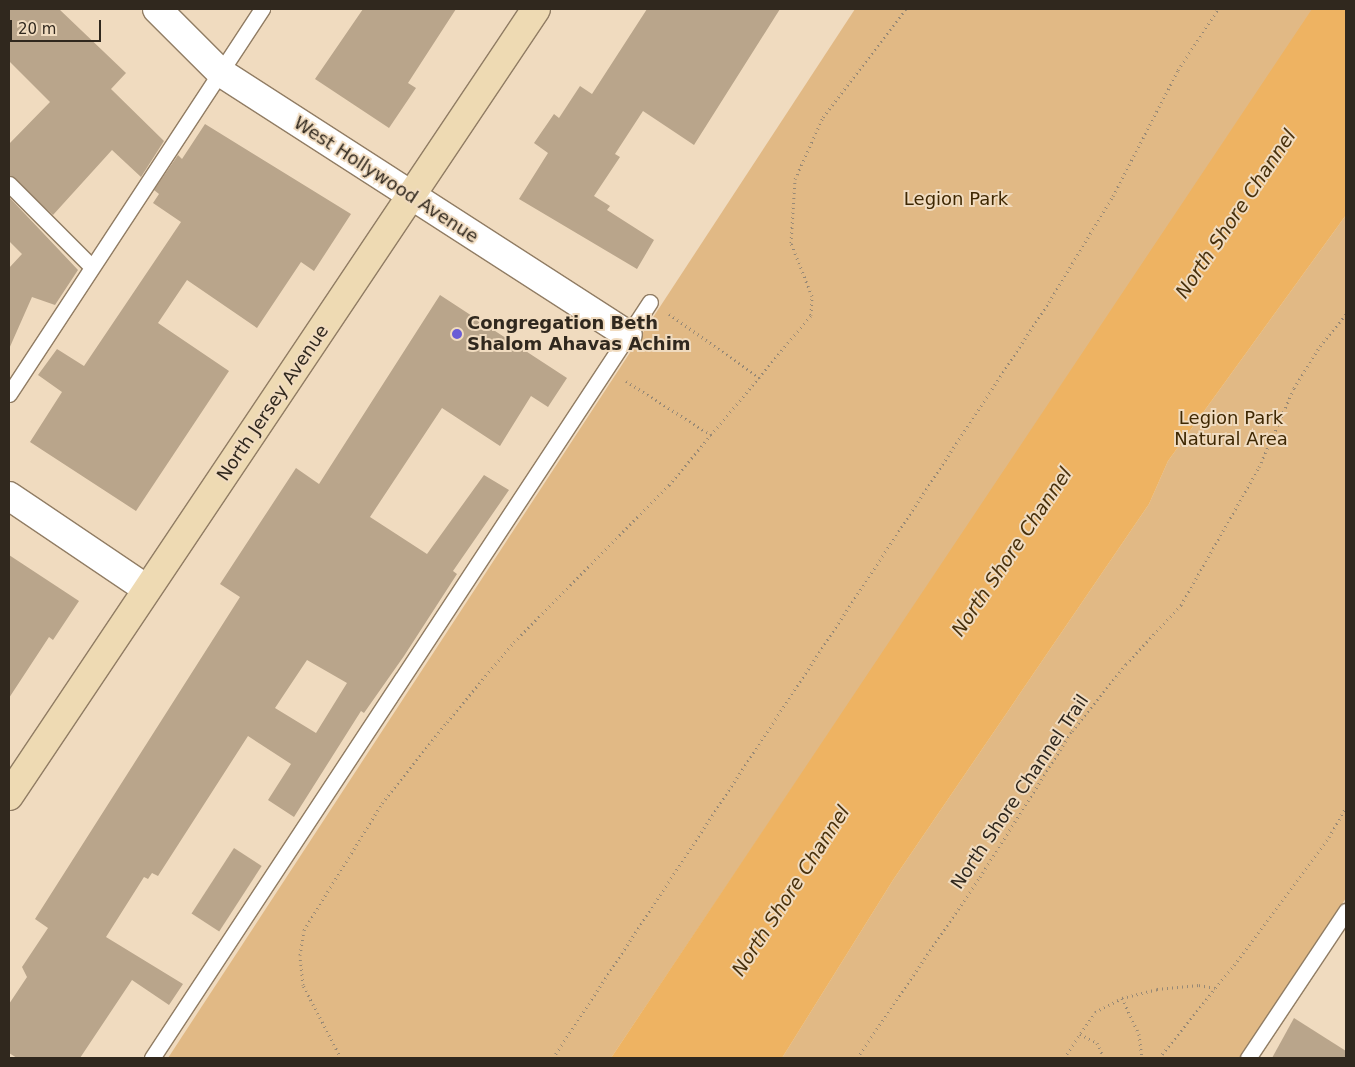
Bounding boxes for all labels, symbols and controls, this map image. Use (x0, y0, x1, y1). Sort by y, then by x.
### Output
scale bar (12, 10, 104, 42)
text: 20 m (18, 20, 56, 38)
street label: West Hollywood Avenue (290, 112, 482, 248)
water label: North Shore Channel (1171, 125, 1301, 303)
park label: Legion Park (904, 188, 1008, 210)
place label: Congregation Beth Shalom Ahavas Achim (467, 313, 691, 356)
street label: North Jersey Avenue (213, 321, 333, 485)
marker: Congregation Beth Shalom Ahavas Achim (451, 328, 463, 340)
park label: Legion Park Natural Area (1174, 408, 1288, 450)
water label: North Shore Channel (947, 463, 1077, 641)
street label: North Shore Channel Trail (947, 691, 1093, 893)
water label: North Shore Channel (727, 802, 855, 980)

